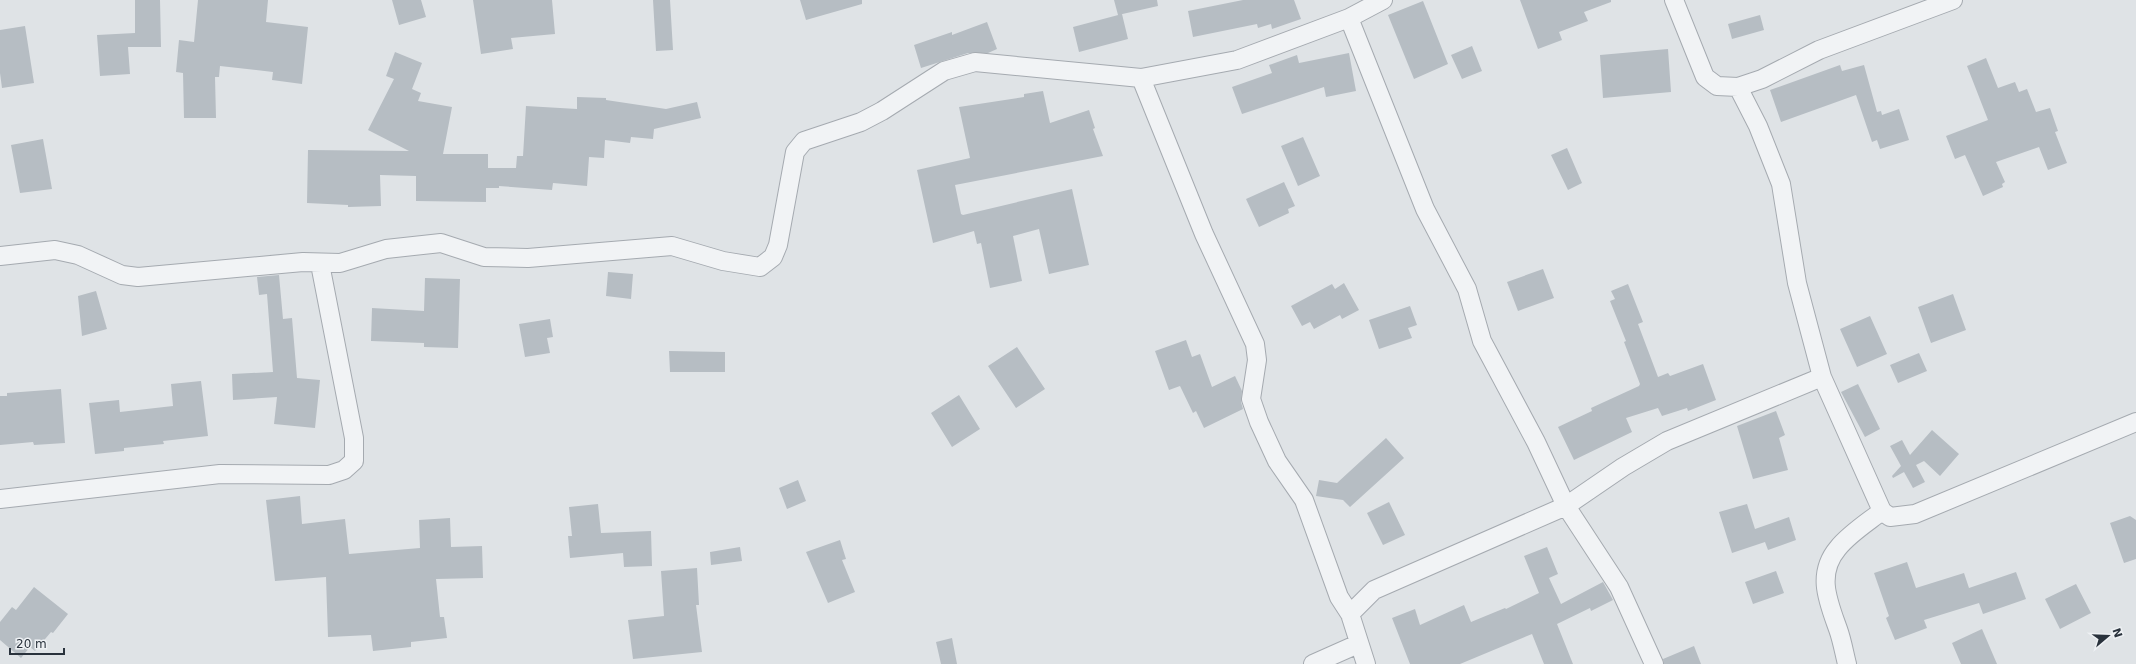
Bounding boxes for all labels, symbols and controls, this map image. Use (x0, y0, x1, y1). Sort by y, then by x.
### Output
north arrow (2088, 616, 2128, 656)
text: N (2109, 626, 2125, 639)
scale bar (10, 630, 64, 656)
text: 20 m (16, 637, 47, 651)

